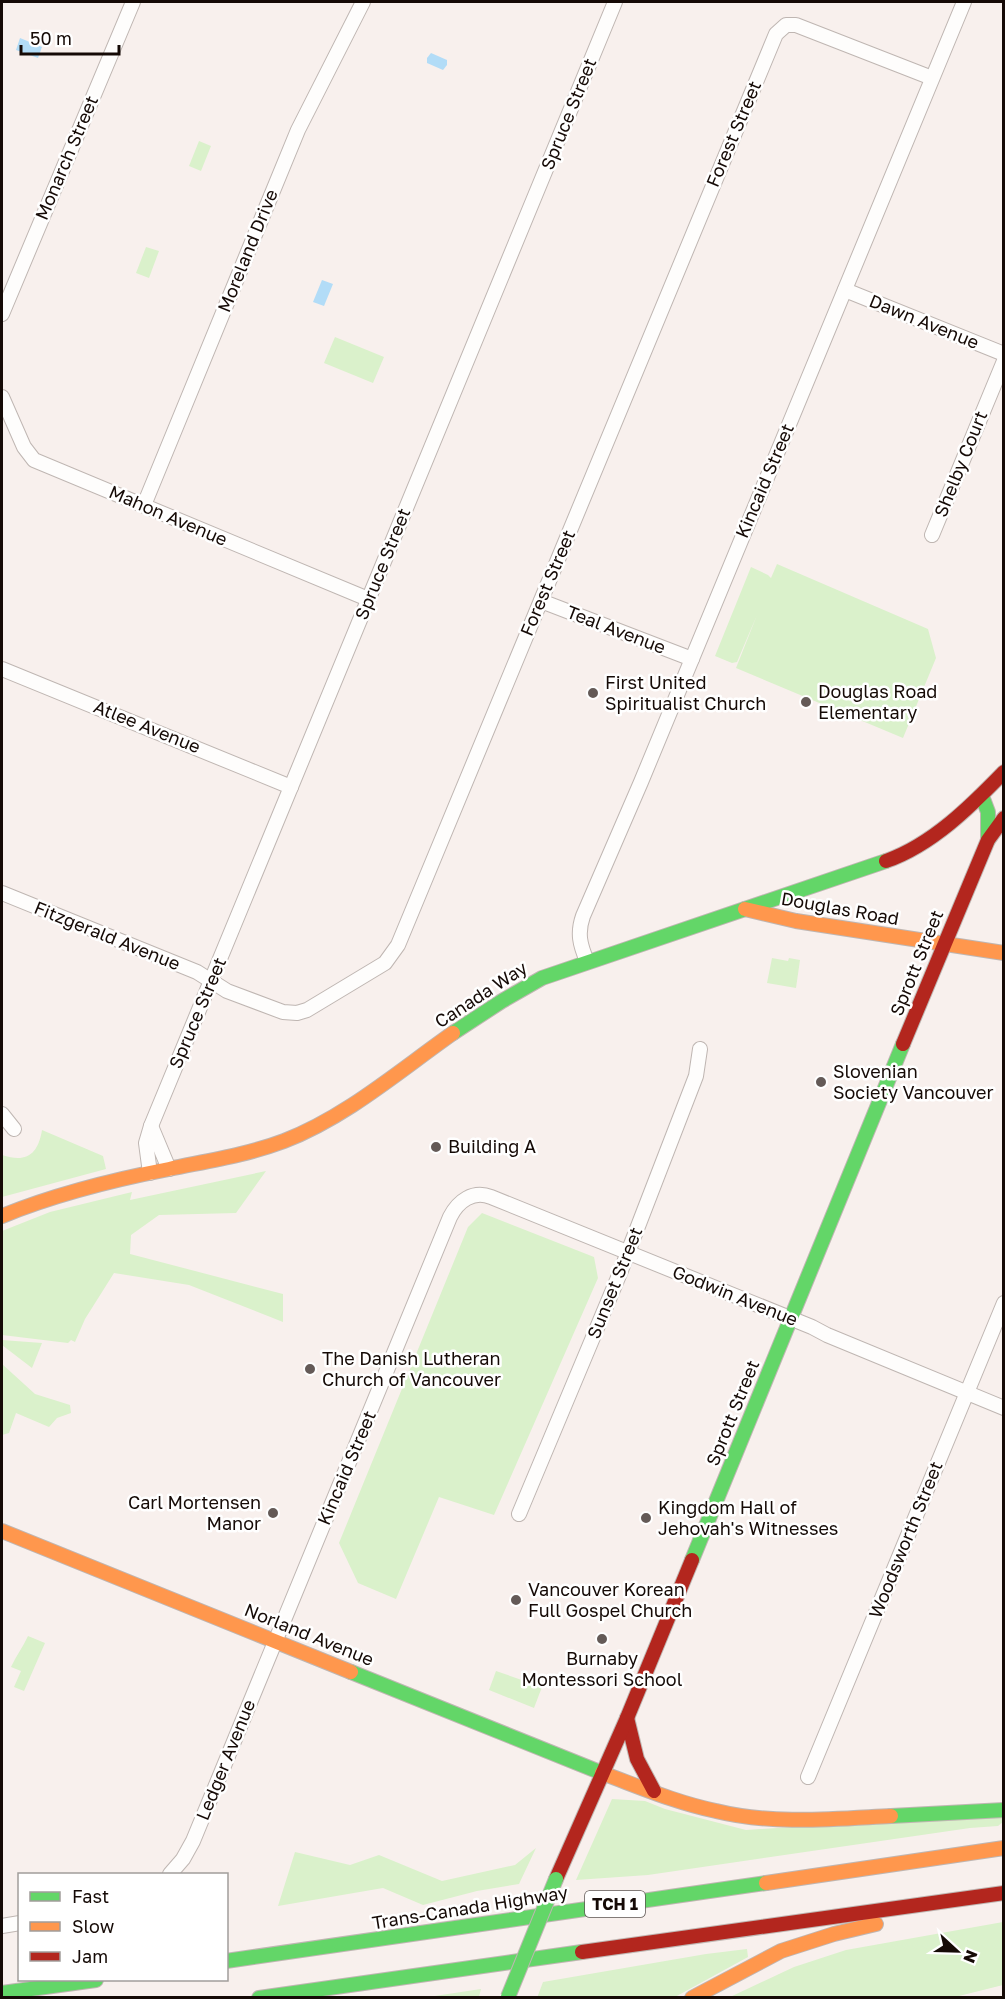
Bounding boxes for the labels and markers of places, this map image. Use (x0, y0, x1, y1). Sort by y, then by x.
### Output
place label: First United Spiritualist Church (605, 671, 766, 714)
place label: Douglas Road Elementary (818, 680, 937, 723)
marker: First United Spiritualist Church (586, 686, 600, 700)
marker: Douglas Road Elementary (799, 695, 813, 709)
place label: Slovenian Society Vancouver (833, 1060, 993, 1103)
marker: Slovenian Society Vancouver (814, 1075, 828, 1089)
place label: Building A (448, 1135, 536, 1157)
marker: Building A (429, 1140, 443, 1154)
place label: The Danish Lutheran Church of Vancouver (322, 1347, 501, 1390)
marker: The Danish Lutheran Church of Vancouver (303, 1362, 317, 1376)
place label: Carl Mortensen Manor (128, 1491, 261, 1534)
place label: Kingdom Hall of Jehovah's Witnesses (658, 1496, 838, 1539)
marker: Carl Mortensen Manor (266, 1506, 280, 1520)
marker: Kingdom Hall of Jehovah's Witnesses (639, 1511, 653, 1525)
place label: Vancouver Korean Full Gospel Church (528, 1578, 692, 1621)
marker: Vancouver Korean Full Gospel Church (509, 1593, 523, 1607)
marker: Burnaby Montessori School (595, 1632, 609, 1646)
place label: Burnaby Montessori School (522, 1647, 683, 1690)

